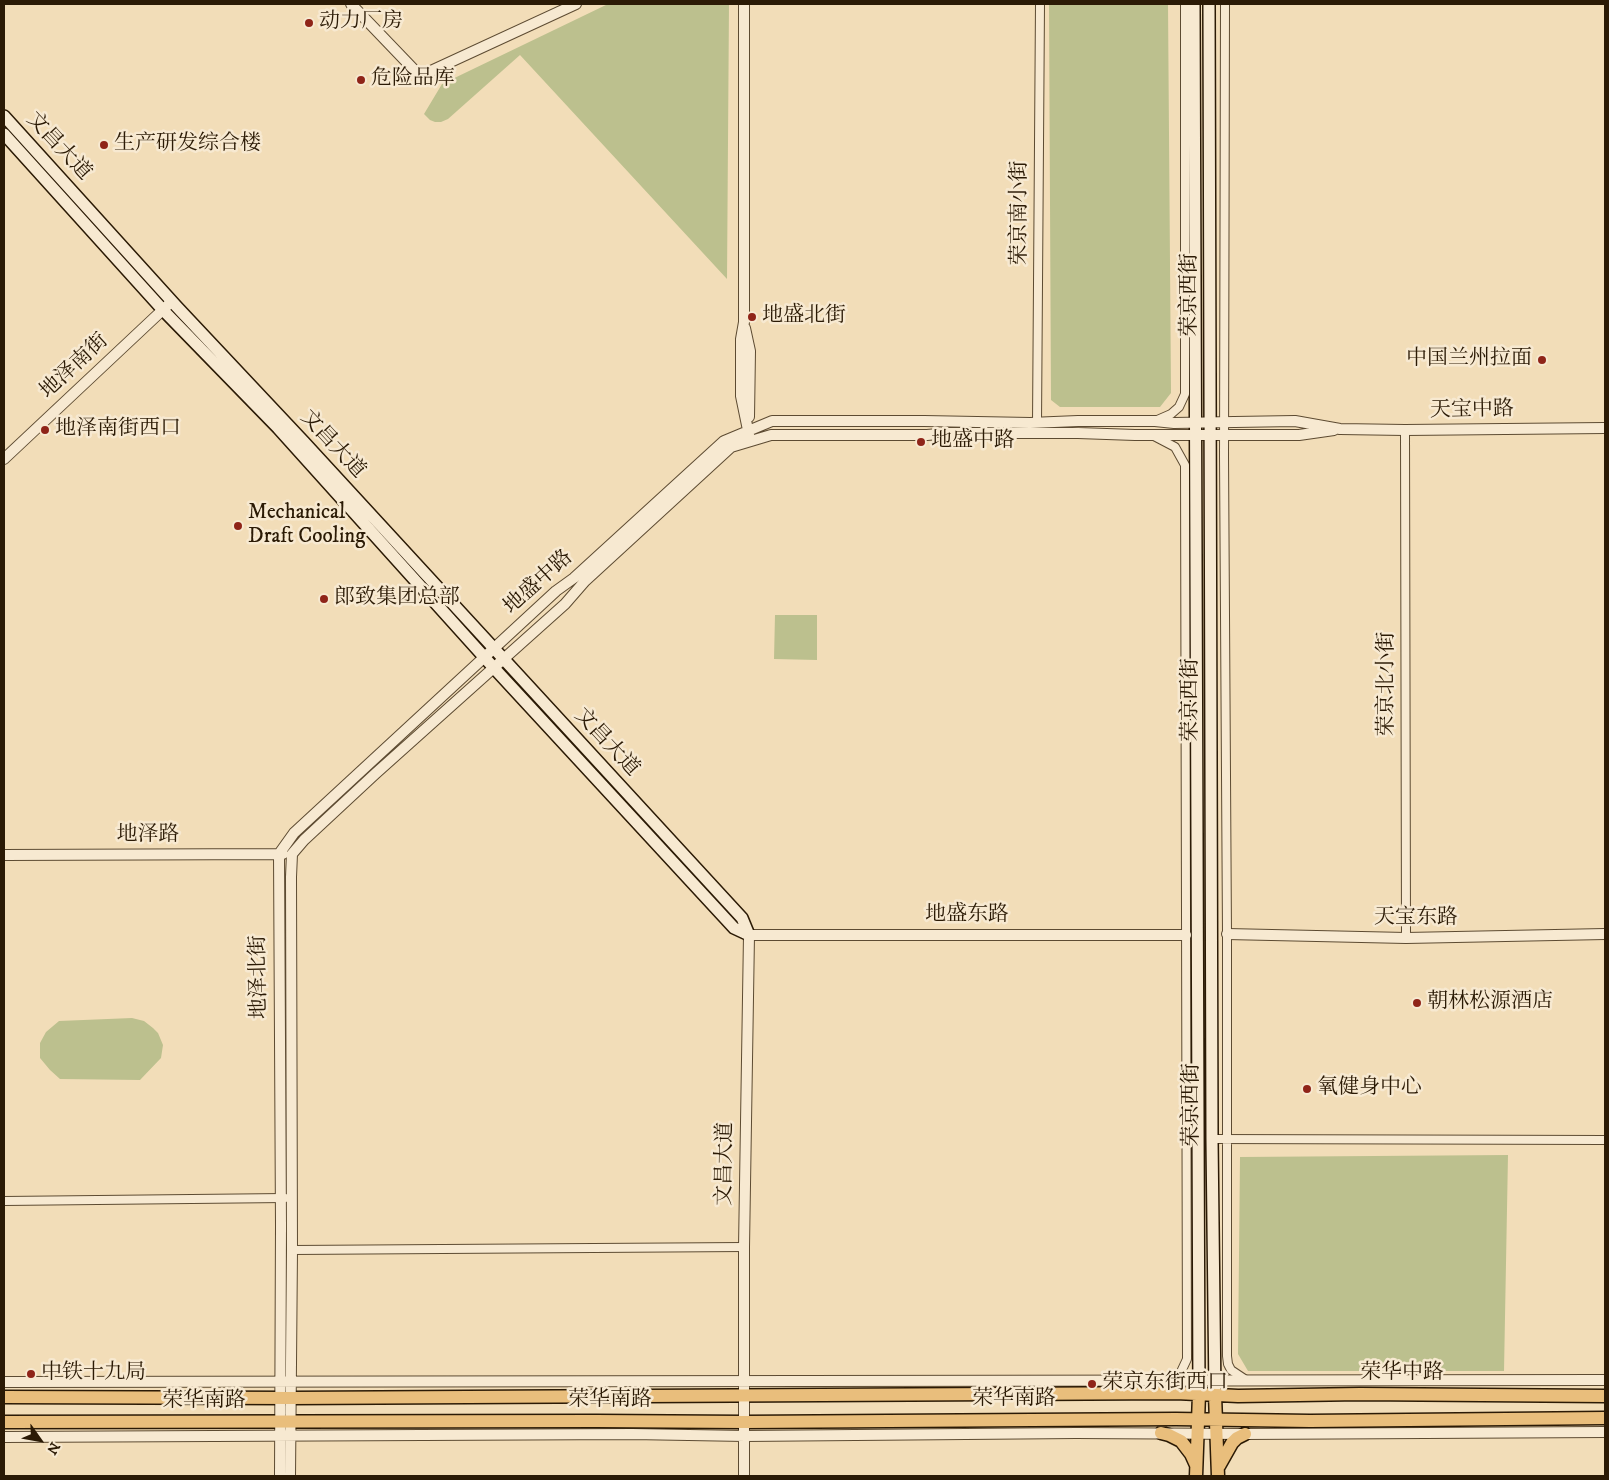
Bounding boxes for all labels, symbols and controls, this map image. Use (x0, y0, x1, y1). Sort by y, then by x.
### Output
place label: 动力厂房 (319, 10, 403, 36)
marker: 动力厂房 (303, 17, 315, 29)
place label: 危险品库 (371, 67, 455, 93)
marker: 危险品库 (355, 74, 367, 86)
street label: 文昌大道 (20, 108, 96, 186)
place label: 生产研发综合楼 (114, 132, 261, 158)
marker: 生产研发综合楼 (98, 139, 110, 151)
street label: 荣京南小街 (1008, 161, 1034, 265)
street label: 荣京西街 (1178, 253, 1204, 337)
place label: 地盛北街 (762, 304, 846, 330)
marker: 地盛北街 (746, 311, 758, 323)
street label: 地泽南街 (36, 329, 114, 405)
place label: 中国兰州拉面 (1406, 347, 1532, 373)
marker: 中国兰州拉面 (1536, 354, 1548, 366)
street label: 天宝中路 (1430, 398, 1514, 424)
street label: 文昌大道 (294, 406, 370, 484)
place label: 地泽南街西口 (55, 417, 181, 443)
marker: 地泽南街西口 (39, 424, 51, 436)
place label: 地盛中路 (931, 429, 1015, 455)
marker: 地盛中路 (915, 436, 927, 448)
place label: Mechanical Draft Cooling (248, 501, 366, 551)
marker: Mechanical Draft Cooling (232, 520, 244, 532)
street label: 地盛中路 (499, 546, 579, 620)
place label: 郎致集团总部 (334, 586, 460, 612)
marker: 郎致集团总部 (318, 593, 330, 605)
street label: 荣京北小街 (1375, 632, 1401, 736)
street label: 荣京西街 (1179, 658, 1205, 742)
street label: 文昌大道 (568, 704, 644, 782)
street label: 地泽路 (117, 823, 179, 849)
street label: 地盛东路 (925, 903, 1009, 929)
street label: 天宝东路 (1374, 906, 1458, 932)
street label: 地泽北街 (247, 935, 273, 1019)
place label: 朝林松源酒店 (1427, 990, 1553, 1016)
marker: 朝林松源酒店 (1411, 997, 1423, 1009)
street label: 荣京西街 (1180, 1063, 1206, 1147)
place label: 氧健身中心 (1317, 1076, 1422, 1102)
marker: 氧健身中心 (1301, 1083, 1313, 1095)
street label: 文昌大道 (713, 1122, 739, 1206)
place label: 中铁十九局 (41, 1361, 146, 1387)
street label: 荣华中路 (1360, 1361, 1444, 1387)
marker: 中铁十九局 (25, 1368, 37, 1380)
place label: 荣京东街西口 (1102, 1371, 1228, 1397)
marker: 荣京东街西口 (1086, 1378, 1098, 1390)
street label: 荣华南路 (972, 1387, 1056, 1413)
street label: 荣华南路 (568, 1388, 652, 1414)
street label: 荣华南路 (162, 1389, 246, 1415)
north arrow (15, 1415, 65, 1465)
text: N (42, 1438, 63, 1458)

